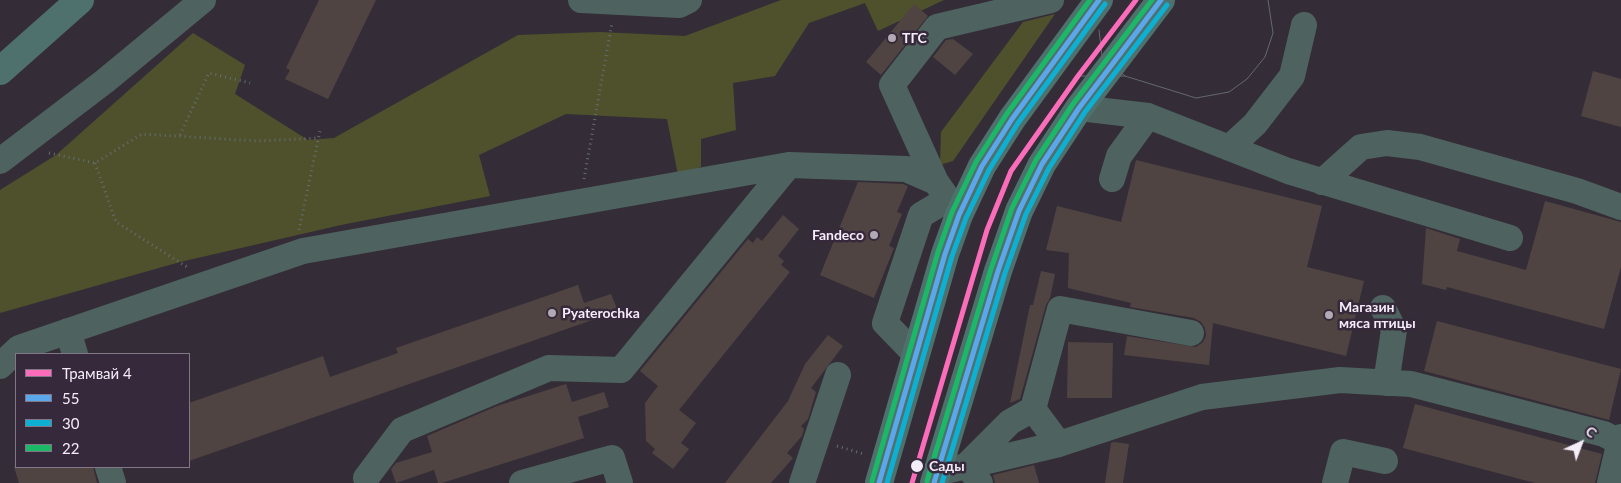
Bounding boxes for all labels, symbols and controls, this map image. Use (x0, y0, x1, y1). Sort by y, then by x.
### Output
place label: ТГС (902, 30, 927, 46)
marker: ТГС (886, 32, 898, 44)
place label: Fandeco (812, 227, 864, 243)
marker: Fandeco (868, 229, 880, 241)
place label: Магазин мяса птицы (1339, 299, 1416, 332)
place label: Pyaterochka (562, 305, 640, 321)
marker: Pyaterochka (546, 307, 558, 319)
marker: Магазин мяса птицы (1323, 309, 1335, 321)
legend (15, 353, 190, 468)
text: Трамвай 4 (62, 364, 132, 382)
text: 55 (62, 389, 79, 407)
text: 30 (62, 414, 79, 432)
north arrow (1556, 418, 1606, 468)
text: С (1582, 422, 1601, 441)
text: 22 (62, 439, 79, 457)
marker: Сады (909, 458, 925, 474)
place label: Сады (929, 458, 965, 474)

